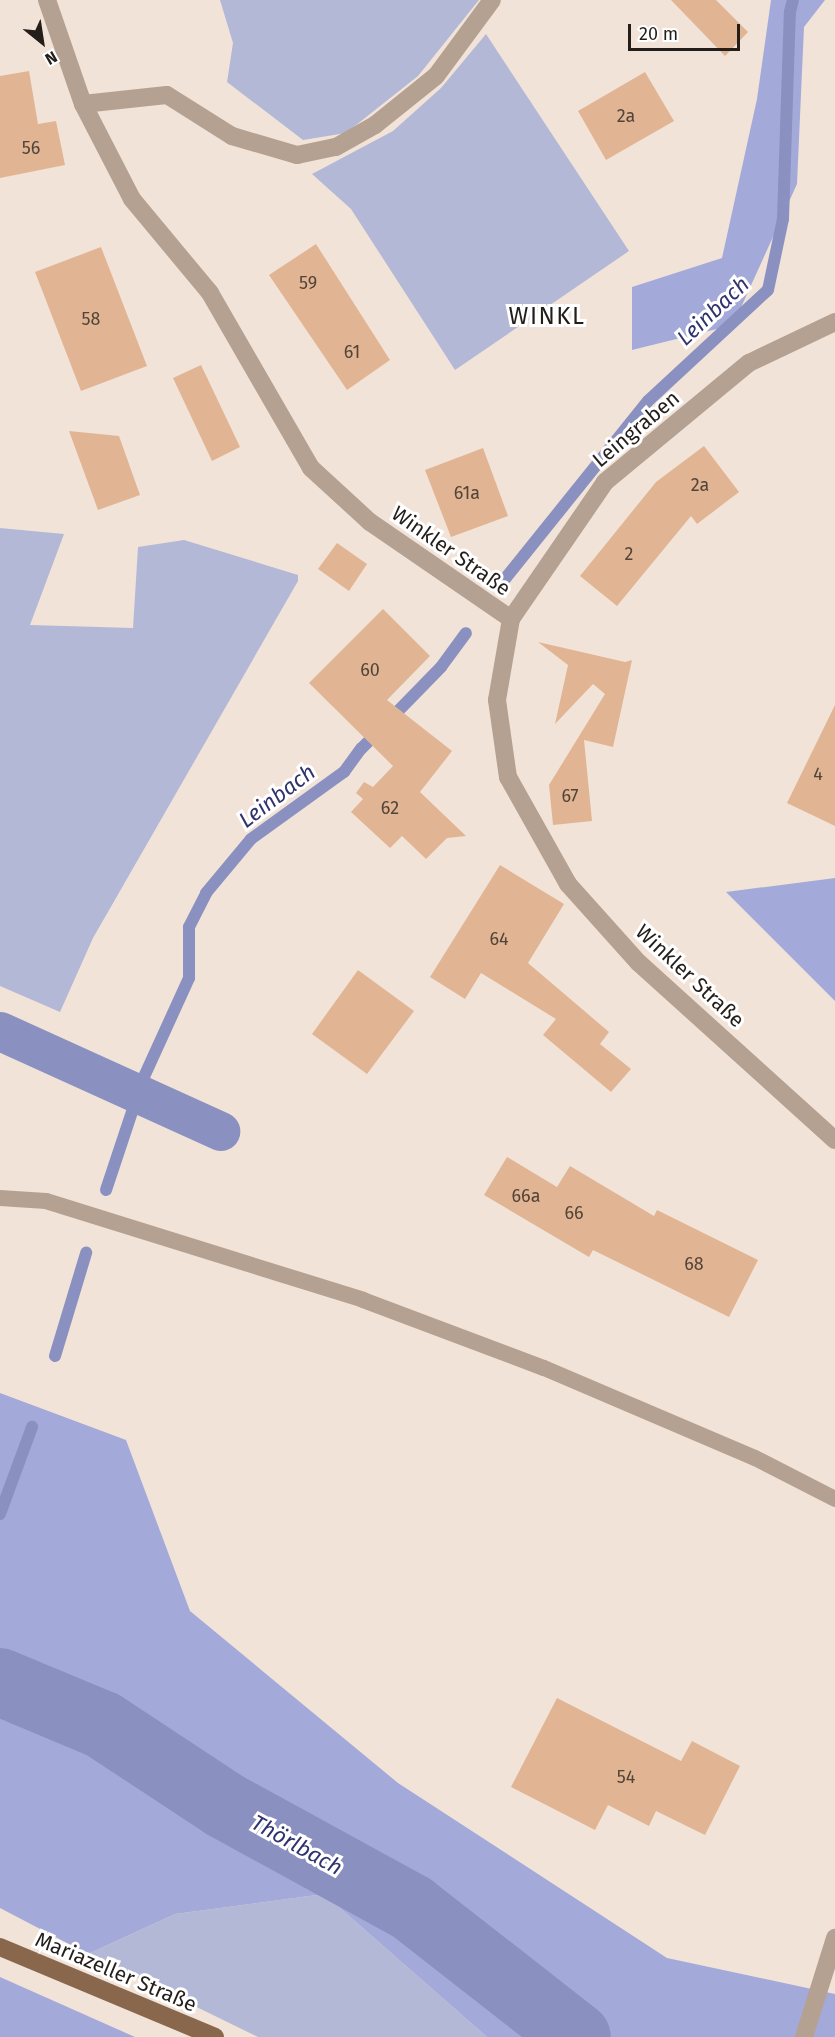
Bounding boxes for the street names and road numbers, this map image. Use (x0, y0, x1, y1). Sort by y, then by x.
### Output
street label: Leingraben (587, 385, 685, 473)
street label: Winkler Straße (387, 501, 515, 601)
street label: Winkler Straße (631, 919, 749, 1033)
street label: Mariazeller Straße (32, 1927, 200, 2017)

